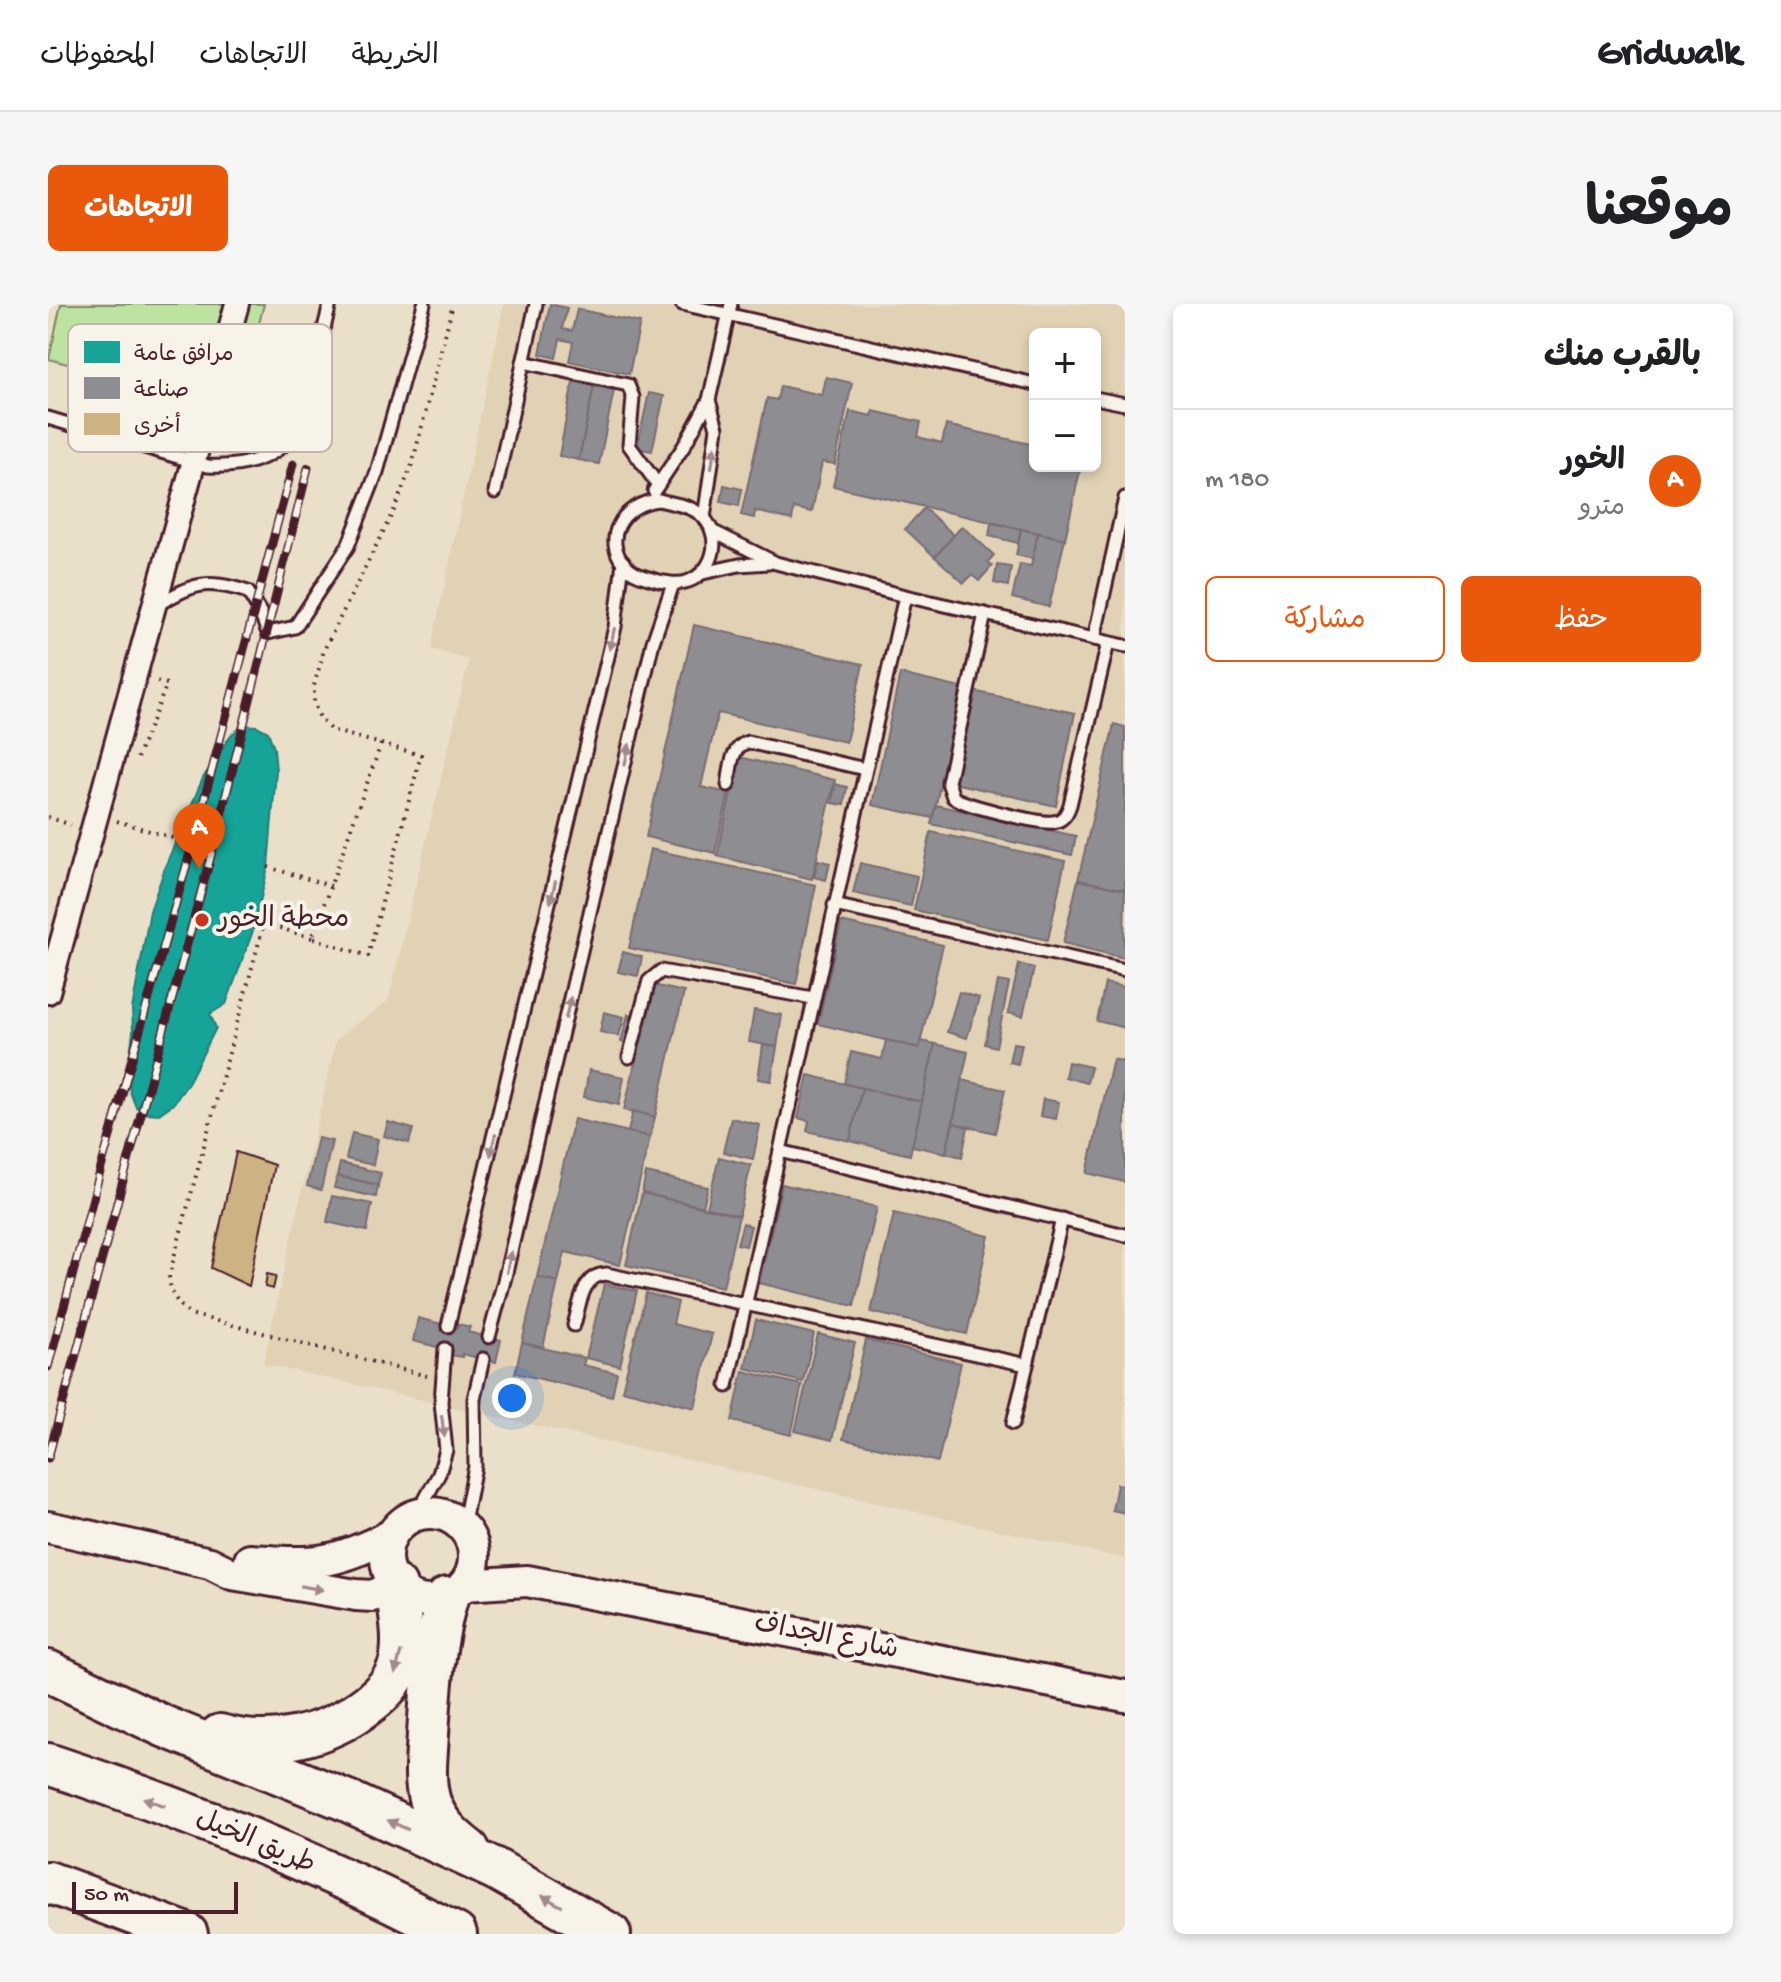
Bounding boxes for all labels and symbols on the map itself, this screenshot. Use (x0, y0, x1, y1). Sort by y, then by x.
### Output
legend (68, 324, 332, 452)
text: مرافق عامة (134, 343, 234, 369)
text: صناعة (134, 379, 189, 405)
text: أخرى (134, 411, 181, 441)
one-way arrow (707, 446, 720, 471)
one-way arrow (605, 626, 618, 651)
one-way arrow (621, 742, 633, 767)
pin: A (173, 803, 225, 869)
one-way arrow (546, 880, 558, 905)
place label: محطة الخور (216, 904, 349, 937)
marker: محطة الخور (193, 911, 211, 929)
one-way arrow (562, 996, 575, 1021)
one-way arrow (486, 1133, 499, 1158)
one-way arrow (503, 1249, 516, 1274)
your location (492, 1378, 532, 1418)
one-way arrow (437, 1414, 450, 1439)
one-way arrow (300, 1582, 325, 1594)
street label: شارع الجداف (751, 1608, 901, 1668)
one-way arrow (391, 1651, 404, 1675)
one-way arrow (142, 1795, 166, 1808)
street label: طريق الخيل (190, 1803, 320, 1883)
one-way arrow (387, 1818, 410, 1831)
scale bar (72, 1878, 238, 1914)
one-way arrow (541, 1895, 564, 1908)

